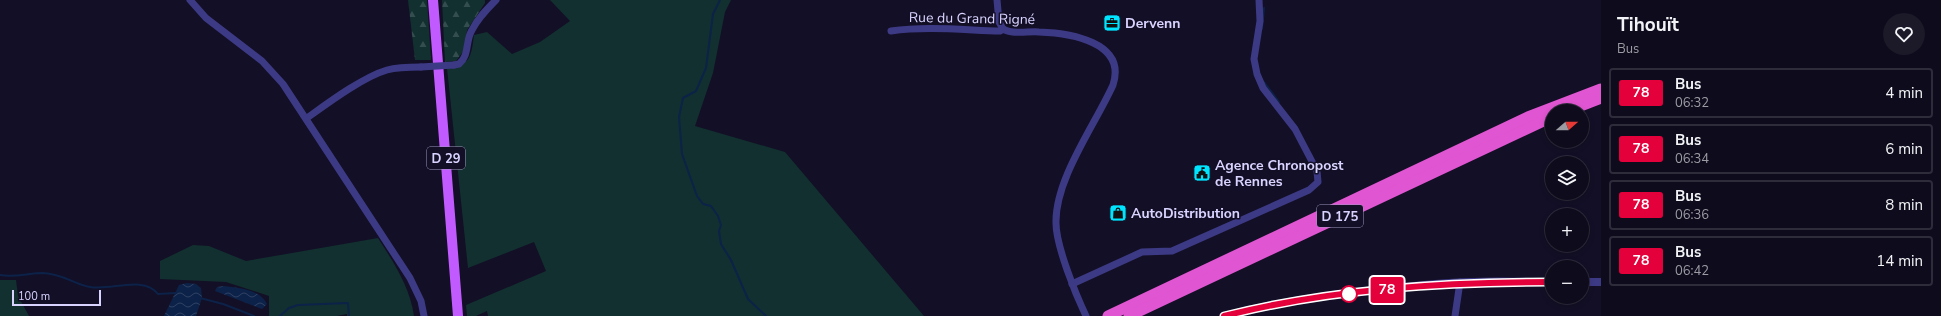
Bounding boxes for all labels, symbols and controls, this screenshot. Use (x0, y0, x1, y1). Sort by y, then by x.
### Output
street label: Rue du Grand Rigné (909, 8, 1035, 29)
text: Tihouït (1617, 12, 1679, 38)
office icon: Dervenn (1102, 13, 1122, 33)
button: heart (1883, 13, 1925, 55)
place label: Dervenn (1125, 14, 1180, 33)
text: Bus (1617, 40, 1639, 58)
text: Bus (1675, 74, 1701, 94)
text: 78 (1633, 83, 1649, 102)
text: 4 min (1885, 83, 1923, 103)
text: 06:32 (1675, 94, 1709, 112)
north arrow (1545, 104, 1589, 148)
map controls (1545, 104, 1589, 304)
text: Bus (1675, 130, 1701, 150)
text: 78 (1633, 139, 1649, 158)
text: 6 min (1885, 139, 1923, 159)
road number: D 29 (427, 147, 465, 169)
text: 06:34 (1675, 150, 1709, 168)
place label: Agence Chronopost de Rennes (1215, 156, 1344, 191)
button: layers (1545, 156, 1589, 200)
public building icon: Agence Chronopost de Rennes (1192, 163, 1212, 183)
text: Bus (1675, 186, 1701, 206)
text: 78 (1633, 195, 1649, 214)
text: 8 min (1885, 195, 1923, 215)
shop icon: AutoDistribution (1108, 203, 1128, 223)
place label: AutoDistribution (1131, 204, 1240, 223)
road number: D 175 (1317, 205, 1363, 227)
text: 06:36 (1675, 206, 1709, 224)
button: + (1545, 208, 1589, 252)
text: Bus (1675, 242, 1701, 262)
text: 78 (1633, 251, 1649, 270)
text: 14 min (1876, 251, 1923, 271)
button: − (1545, 260, 1589, 304)
text: 06:42 (1675, 262, 1709, 280)
line badge: 78 (1369, 277, 1405, 303)
text: 78 (1379, 280, 1395, 299)
unlabelled marker (1340, 285, 1358, 303)
scale bar (12, 288, 101, 307)
text: 100 m (18, 289, 50, 304)

